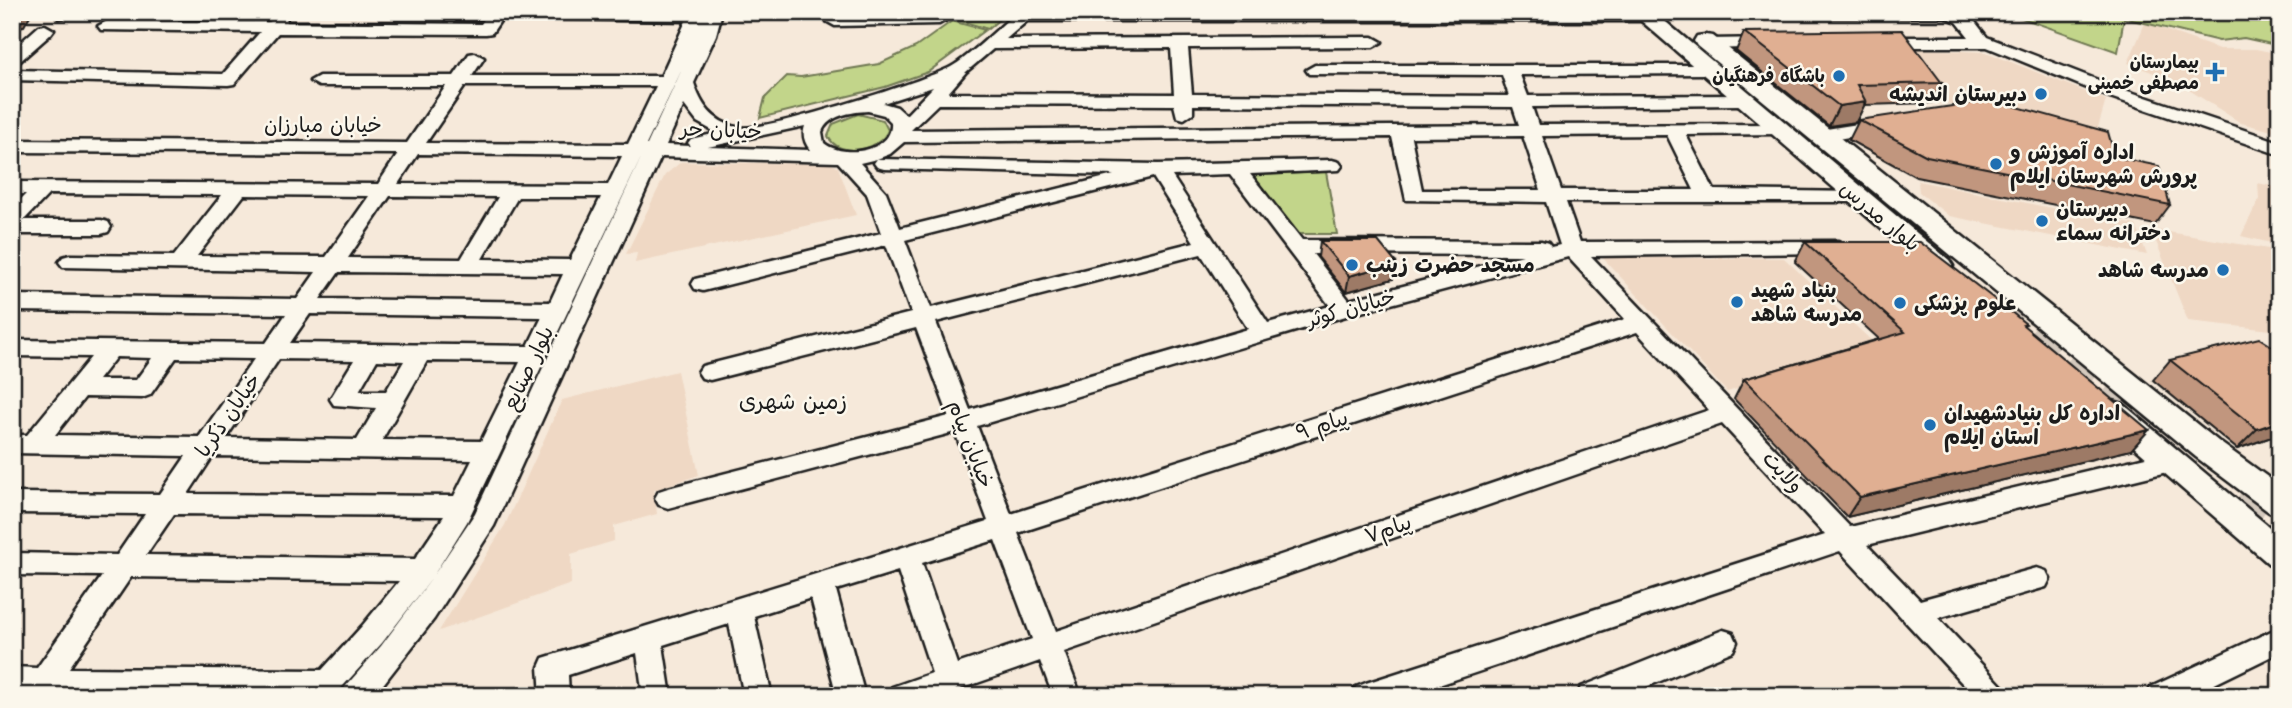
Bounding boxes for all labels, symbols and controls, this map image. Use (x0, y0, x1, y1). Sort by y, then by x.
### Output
place label: بیمارستان مصطفی خمینی (2088, 47, 2199, 95)
place label: باشگاه فرهنگیان (1712, 61, 1825, 88)
marker: بیمارستان مصطفی خمینی (2205, 62, 2225, 82)
marker: باشگاه فرهنگیان (1831, 68, 1847, 84)
place label: دبیرستان اندیشه (1889, 76, 2027, 108)
marker: دبیرستان اندیشه (2033, 86, 2049, 102)
street label: خیابان مبارزان (264, 107, 382, 139)
street label: خیابان حر (678, 111, 763, 145)
place label: اداره آموزش و پرورش شهرستان ایلام (2008, 134, 2197, 192)
marker: اداره آموزش و پرورش شهرستان ایلام (1988, 156, 2004, 172)
street label: بلوار مدرس (1834, 171, 1929, 258)
place label: دبیرستان دخترانه سماء (2056, 191, 2171, 247)
marker: دبیرستان دخترانه سماء (2034, 213, 2050, 229)
place label: مسجد حضرت زینب (1366, 247, 1535, 279)
place label: مدرسه شاهد (2098, 252, 2209, 284)
marker: مسجد حضرت زینب (1344, 257, 1360, 273)
marker: مدرسه شاهد (2215, 262, 2231, 278)
place label: بنیاد شهید مدرسه شاهد (1751, 272, 1862, 328)
street label: خیابان کوثر (1300, 278, 1398, 335)
place label: علوم پزشکی (1914, 285, 2016, 319)
marker: بنیاد شهید مدرسه شاهد (1729, 294, 1745, 310)
marker: علوم پزشکی (1892, 295, 1908, 311)
street label: بلوار صنایع (492, 319, 561, 415)
street label: خیابان ذکریا (185, 365, 267, 463)
district label: زمین شهری (739, 382, 847, 417)
street label: خیابان پیام (940, 395, 1004, 493)
place label: اداره کل بنیادشهیدان استان ایلام (1944, 395, 2120, 453)
street label: پیام ۹ (1291, 400, 1352, 448)
marker: اداره کل بنیادشهیدان استان ایلام (1922, 417, 1938, 433)
street label: ولایت (1756, 442, 1813, 499)
street label: پیام۷ (1359, 504, 1416, 552)

